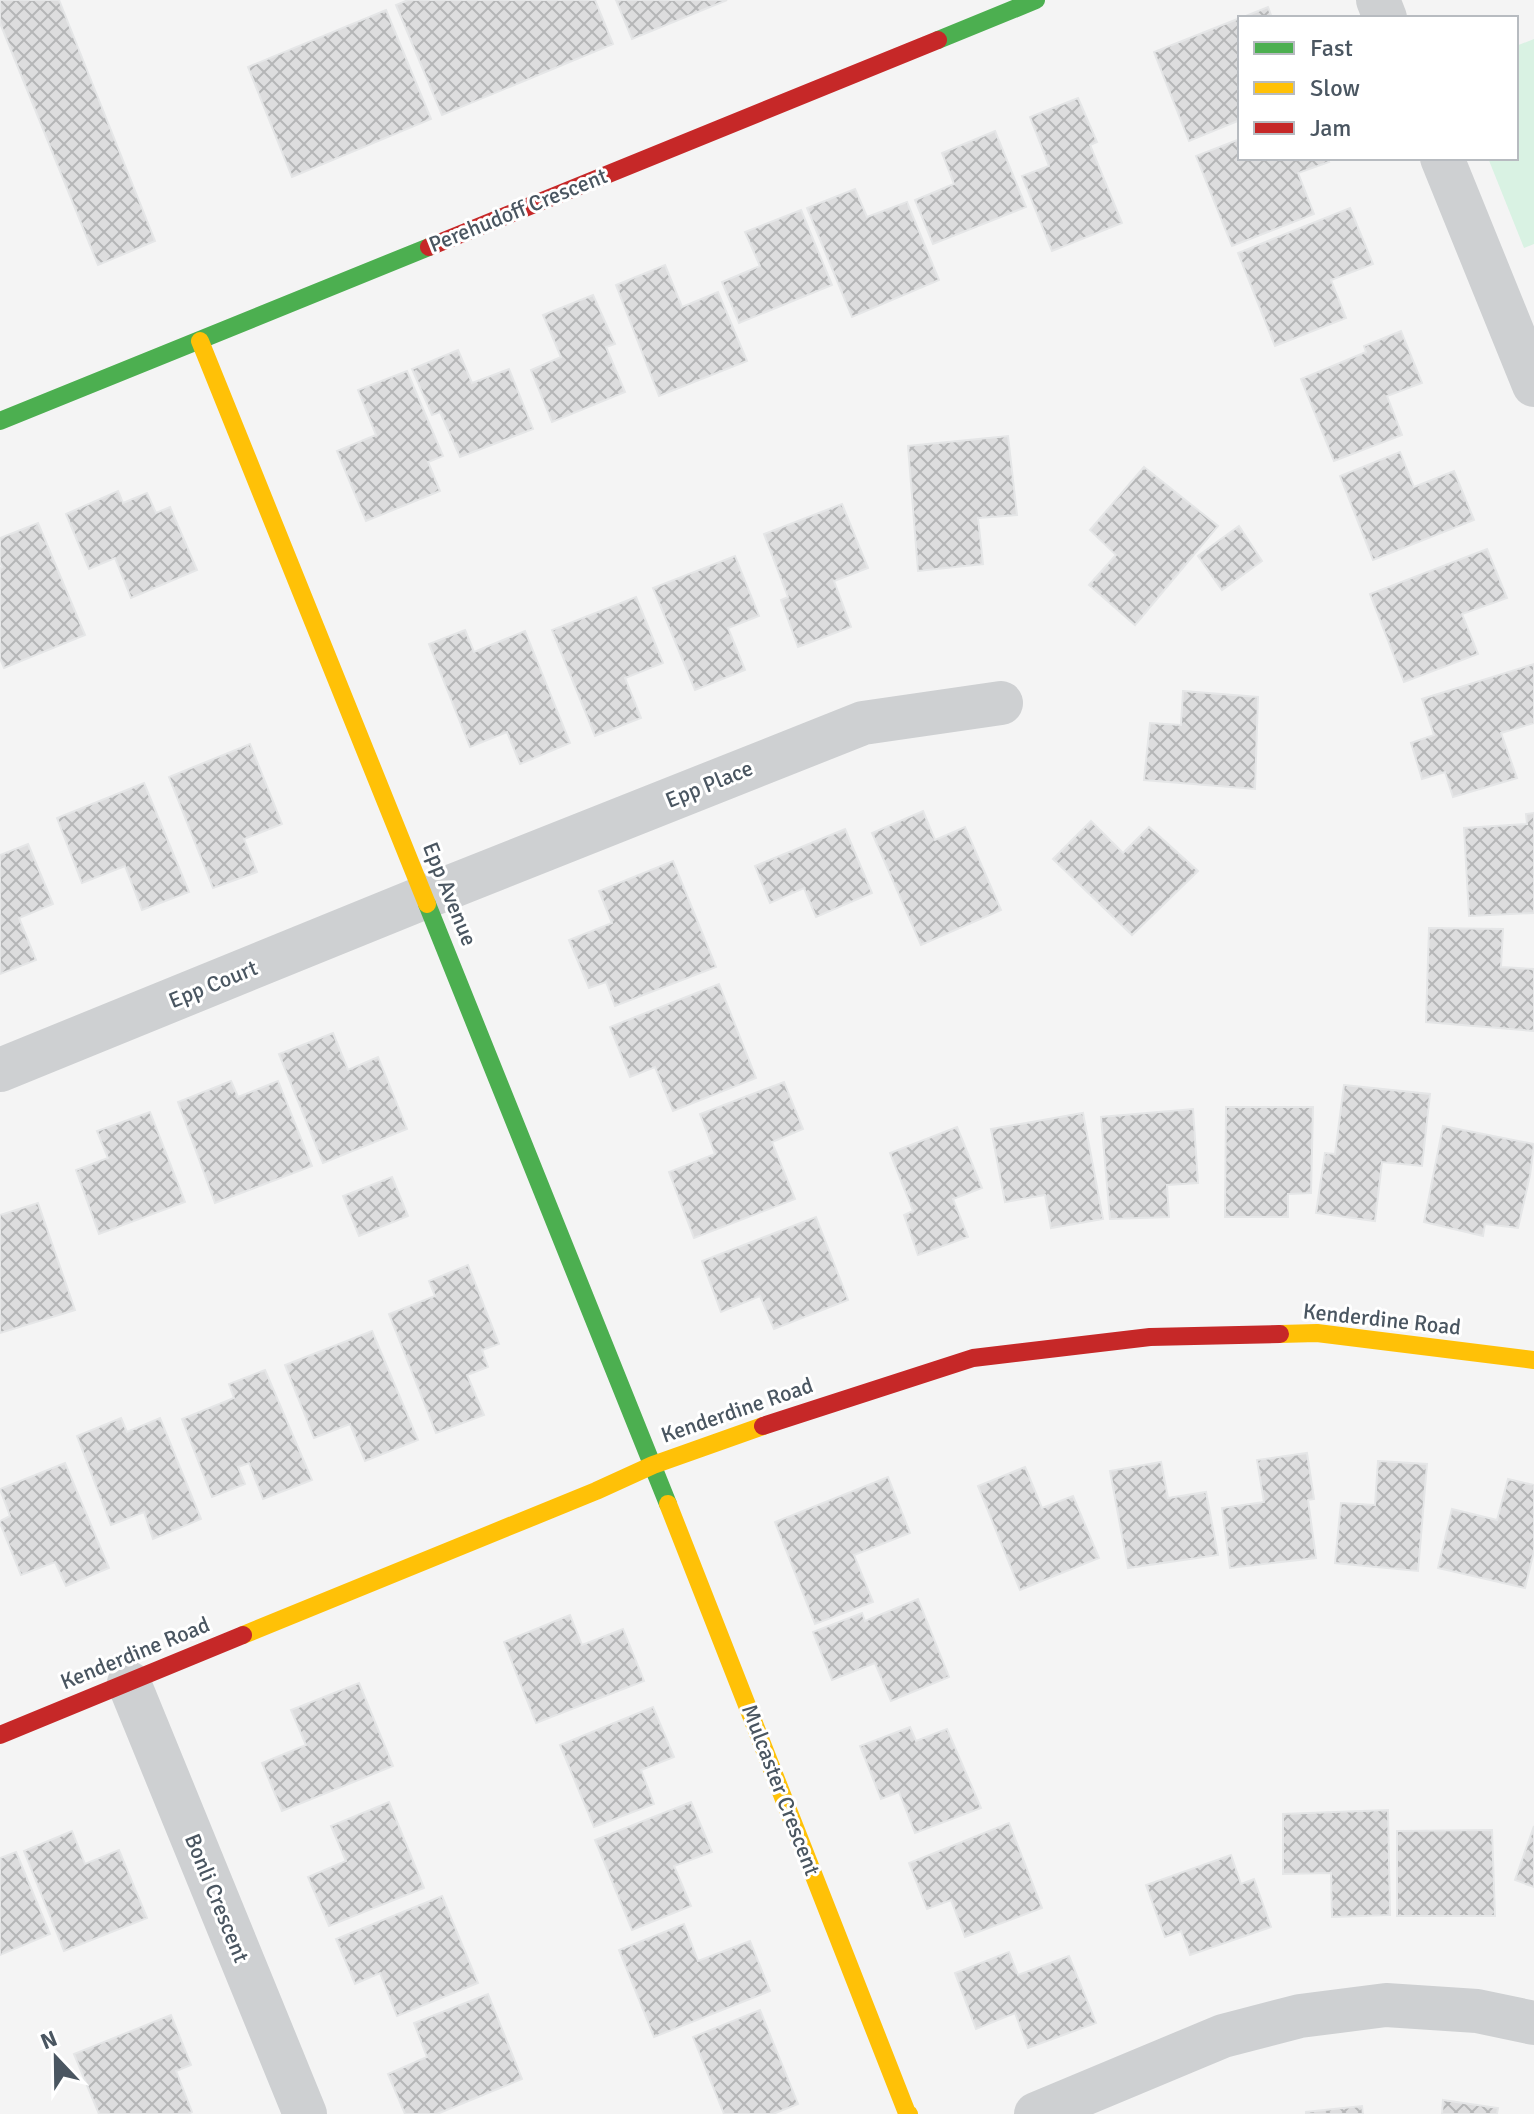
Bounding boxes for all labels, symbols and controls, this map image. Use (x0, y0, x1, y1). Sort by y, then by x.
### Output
legend (1238, 16, 1518, 160)
text: Fast (1310, 33, 1353, 63)
text: Slow (1310, 73, 1360, 103)
text: Jam (1310, 113, 1351, 143)
street label: Perehudoff Crescent (425, 162, 611, 258)
street label: Epp Place (661, 754, 757, 814)
street label: Epp Avenue (417, 838, 483, 950)
street label: Epp Court (165, 954, 262, 1014)
street label: Kenderdine Road (1302, 1297, 1462, 1341)
street label: Kenderdine Road (658, 1371, 816, 1449)
street label: Kenderdine Road (56, 1611, 214, 1695)
street label: Mulcaster Crescent (736, 1701, 826, 1880)
street label: Bonli Crescent (179, 1830, 255, 1967)
north arrow (16, 2018, 96, 2098)
text: N (37, 2025, 61, 2055)

